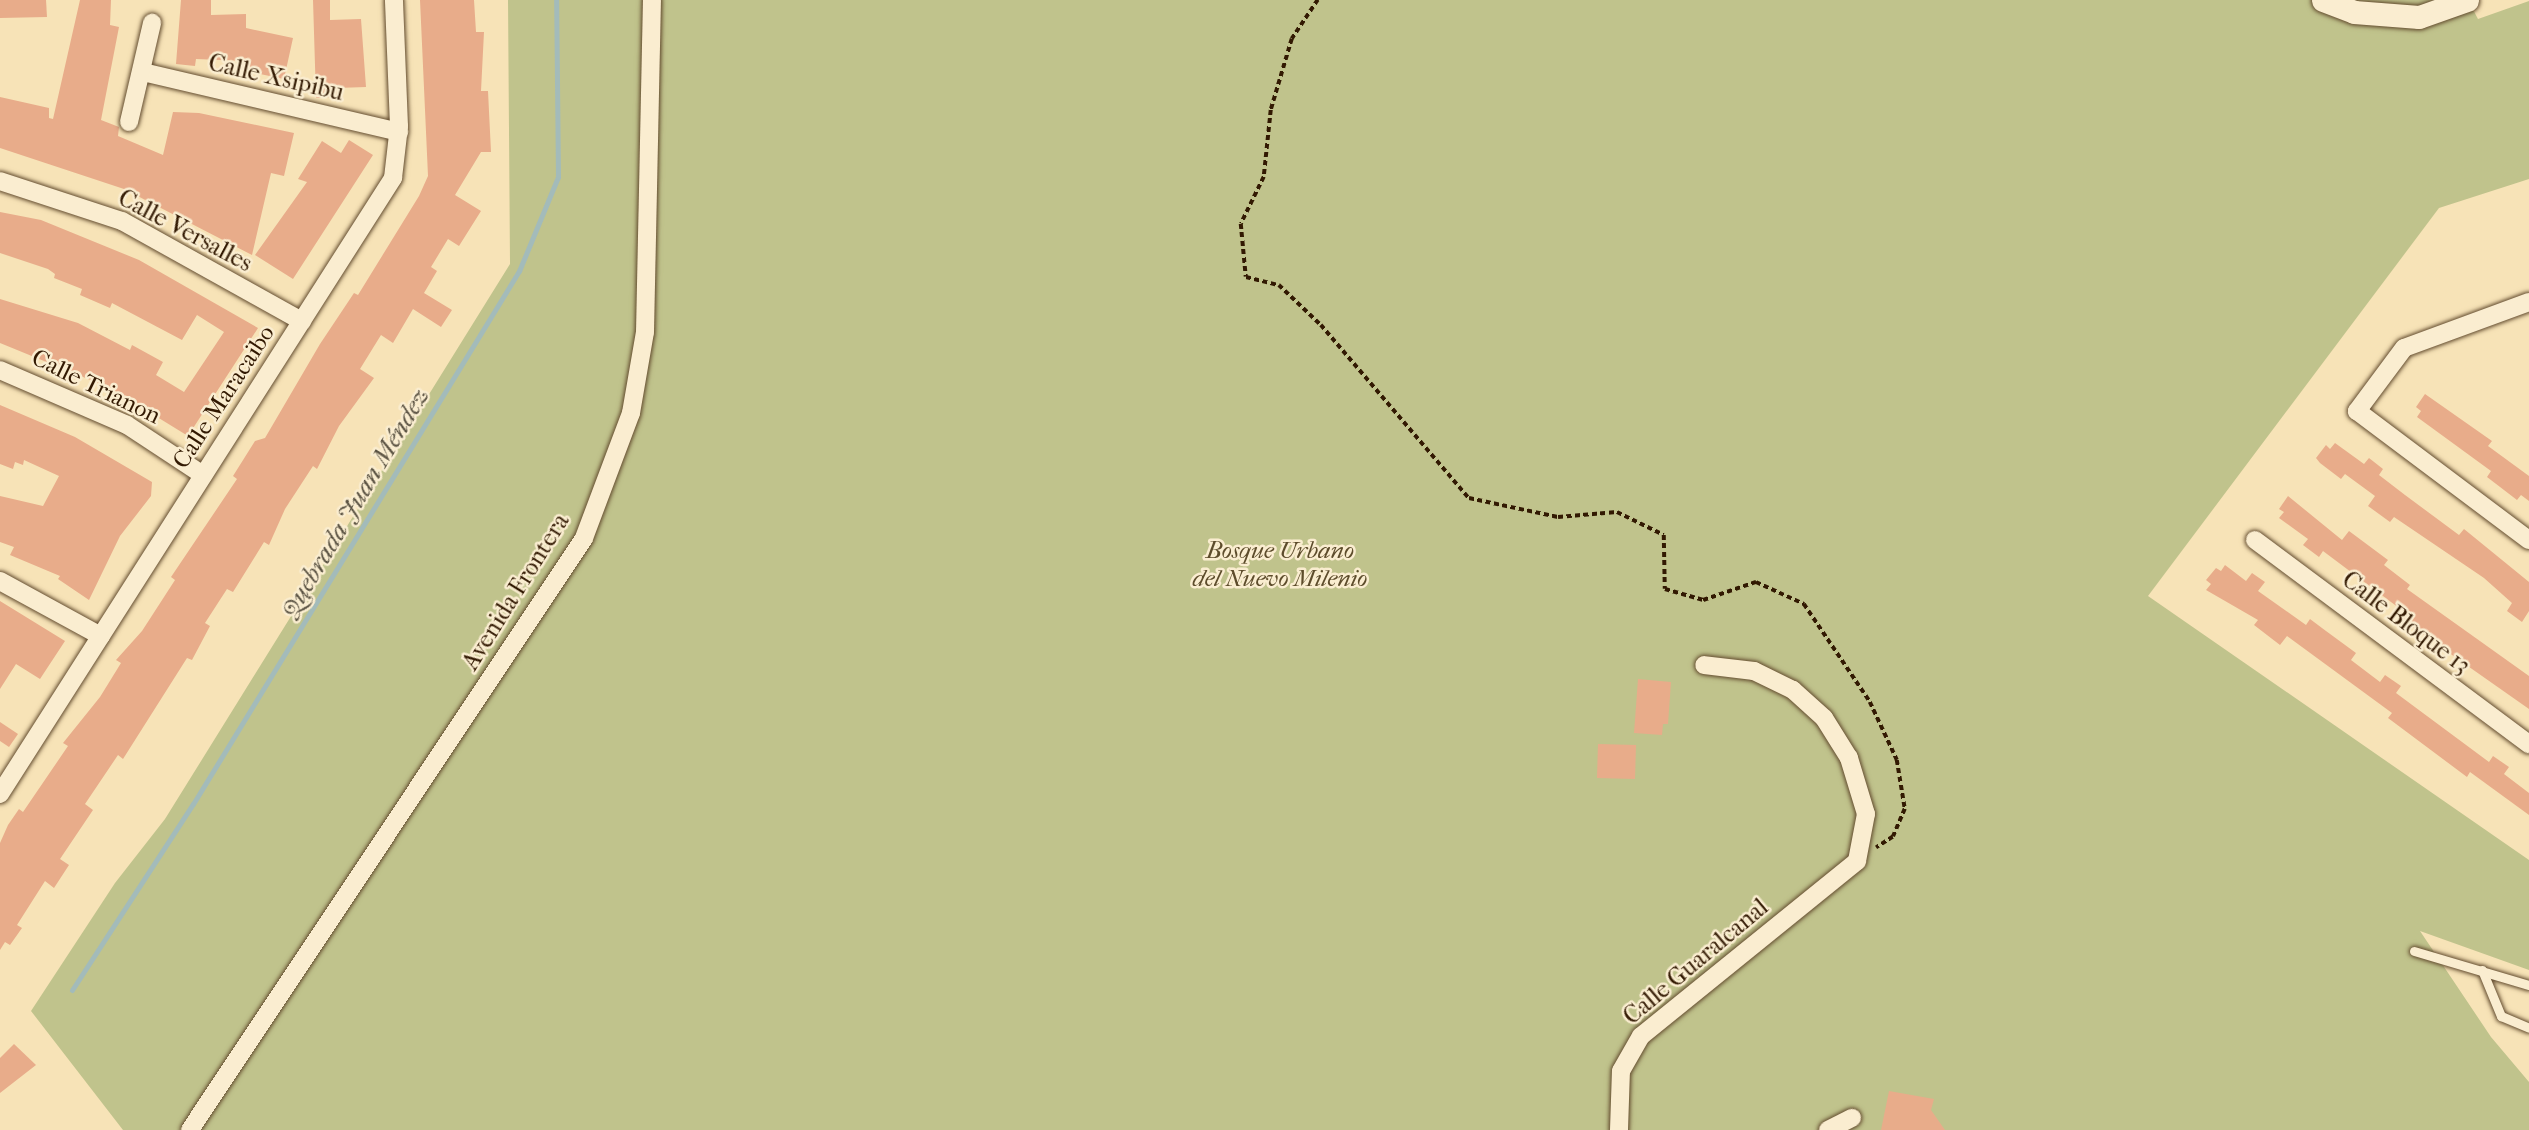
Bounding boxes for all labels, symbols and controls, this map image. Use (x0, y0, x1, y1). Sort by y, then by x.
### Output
street label: Calle Xsipibu (206, 48, 346, 108)
street label: Calle Versalles (113, 184, 257, 278)
street label: Calle Maracaibo (167, 320, 281, 474)
street label: Calle Trianon (27, 343, 165, 431)
water label: Quebrada Juan Méndez (274, 382, 436, 624)
street label: Avenida Frontera (456, 508, 576, 676)
park label: Bosque Urbano del Nuevo Milenio (1193, 537, 1367, 593)
street label: Calle Bloque 13 (2336, 565, 2476, 681)
street label: Calle Guaralcanal (1618, 893, 1774, 1031)

